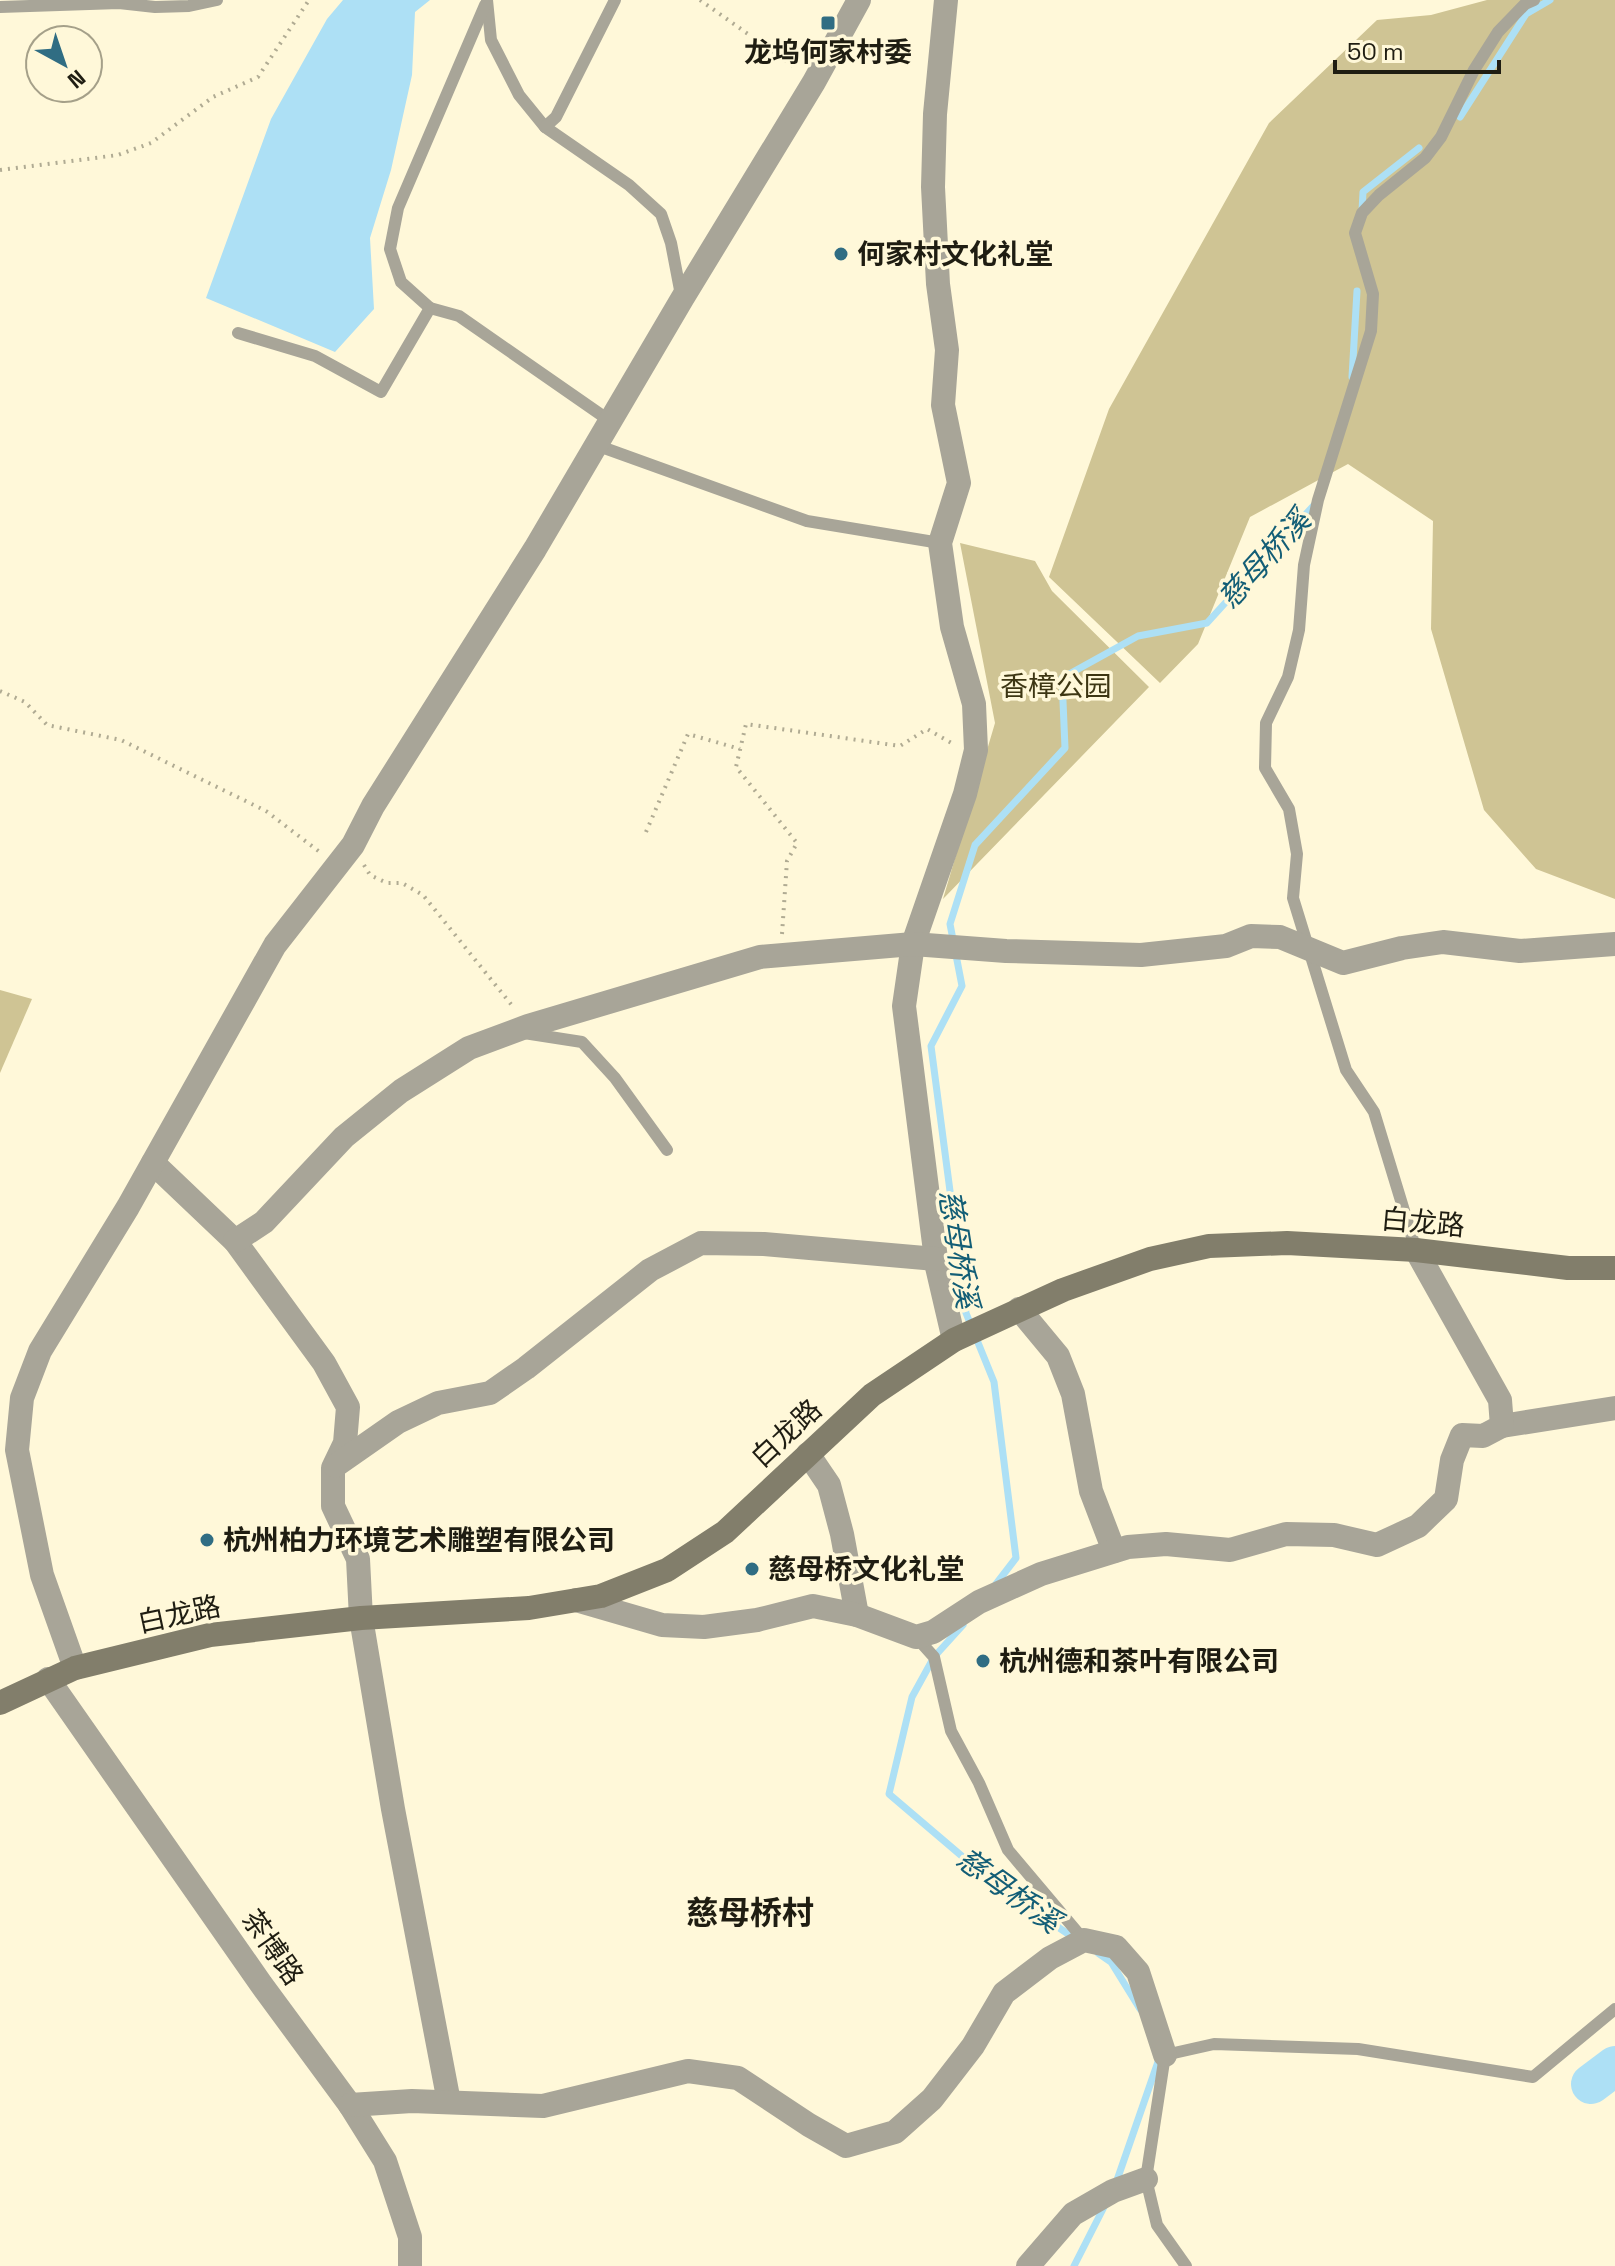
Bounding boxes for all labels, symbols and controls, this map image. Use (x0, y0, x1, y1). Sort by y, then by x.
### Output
marker: 龙坞何家村委 (819, 14, 837, 32)
north arrow (24, 24, 104, 104)
scale bar (1335, 24, 1499, 74)
place label: 龙坞何家村委 (744, 34, 912, 70)
text: 50 m (1347, 36, 1404, 67)
text: N (62, 64, 92, 95)
place label: 何家村文化礼堂 (857, 236, 1053, 272)
marker: 何家村文化礼堂 (832, 245, 850, 263)
water label: 慈母桥溪 (1209, 499, 1321, 617)
park label: 香樟公园 (1000, 668, 1112, 704)
water label: 慈母桥溪 (930, 1187, 988, 1314)
street label: 白龙路 (1380, 1200, 1466, 1244)
street label: 白龙路 (743, 1391, 829, 1475)
place label: 杭州柏力环境艺术雕塑有限公司 (223, 1522, 615, 1558)
marker: 杭州柏力环境艺术雕塑有限公司 (198, 1531, 216, 1549)
place label: 慈母桥文化礼堂 (768, 1551, 964, 1587)
marker: 慈母桥文化礼堂 (743, 1560, 761, 1578)
street label: 白龙路 (134, 1588, 224, 1640)
place label: 杭州德和茶叶有限公司 (999, 1643, 1279, 1679)
marker: 杭州德和茶叶有限公司 (974, 1652, 992, 1670)
water label: 慈母桥溪 (949, 1839, 1071, 1943)
district label: 慈母桥村 (686, 1893, 814, 1933)
street label: 茶博路 (234, 1902, 312, 1992)

